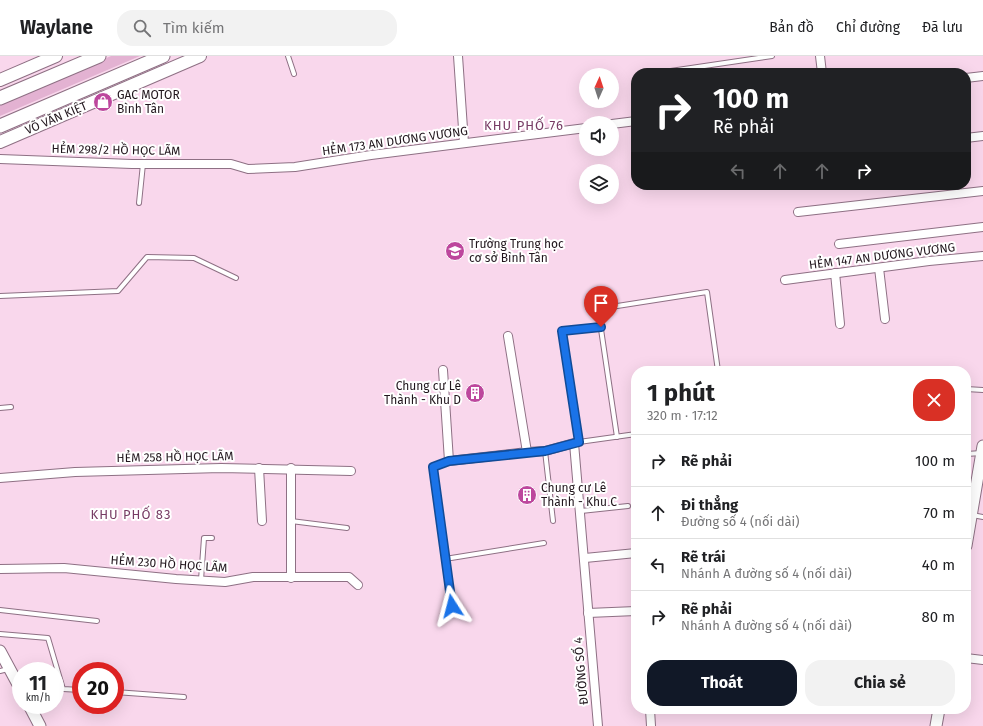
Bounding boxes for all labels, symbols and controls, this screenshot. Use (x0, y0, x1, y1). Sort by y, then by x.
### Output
search box (117, 10, 397, 46)
text: Waylane (20, 16, 93, 39)
icon: search (131, 17, 153, 39)
text: Tìm kiếm (163, 19, 225, 37)
text: Bản đồ (769, 19, 814, 36)
text: Chỉ đường (836, 19, 900, 36)
text: Đã lưu (922, 19, 963, 36)
north arrow (579, 68, 619, 108)
map controls (579, 68, 619, 204)
text: 100 m (713, 82, 789, 115)
icon: right (647, 84, 699, 136)
place label: GAC MOTOR Bình Tân (117, 88, 180, 116)
shop icon: GAC MOTOR Bình Tân (92, 91, 114, 113)
street label: VÕ VĂN KIỆT (22, 97, 90, 137)
district label: KHU PHỐ 76 (484, 116, 564, 133)
button: sound (579, 116, 619, 156)
text: Rẽ phải (713, 116, 774, 138)
street label: HẺM 173 AN DƯƠNG VƯƠNG (321, 122, 469, 158)
street label: HẺM 298/2 HỒ HỌC LÃM (51, 139, 181, 158)
icon: left (727, 160, 749, 182)
icon: ahead (769, 160, 791, 182)
icon: ahead (811, 160, 833, 182)
icon: right (853, 160, 875, 182)
button: layers (579, 164, 619, 204)
place label: Trường Trung học cơ sở Bình Tân (469, 237, 564, 265)
street label: HẺM 147 AN DƯƠNG VƯƠNG (808, 238, 956, 272)
school or university icon: Trường Trung học cơ sở Bình Tân (444, 240, 466, 262)
pin (584, 286, 618, 327)
icon: arrive (590, 292, 612, 314)
place label: Chung cư Lê Thành - Khu D (384, 379, 461, 407)
text: 1 phút (647, 379, 715, 407)
button: close (913, 379, 955, 421)
building icon: Chung cư Lê Thành - Khu D (464, 382, 486, 404)
text: 320 m · 17:12 (647, 408, 718, 423)
street label: HẺM 258 HỒ HỌC LÃM (116, 446, 234, 465)
icon: right (647, 450, 669, 472)
text: Rẽ phải (681, 452, 732, 470)
text: 100 m (915, 452, 955, 470)
place label: Chung cư Lê Thành - Khu C (541, 481, 617, 509)
building icon: Chung cư Lê Thành - Khu C (516, 484, 538, 506)
text: Đi thẳng (681, 496, 738, 514)
icon: ahead (647, 502, 669, 524)
text: 70 m (923, 504, 955, 522)
district label: KHU PHỐ 83 (90, 505, 172, 522)
text: Đường số 4 (nối dài) (681, 514, 799, 529)
text: Rẽ trái (681, 548, 726, 566)
street label: HẺM 230 HỒ HỌC LÃM (110, 550, 228, 575)
icon: left (647, 554, 669, 576)
text: 40 m (922, 556, 955, 574)
text: Nhánh A đường số 4 (nối dài) (681, 566, 852, 581)
position arrow (431, 585, 473, 627)
text: Rẽ phải (681, 600, 732, 618)
icon: right (647, 606, 669, 628)
text: 80 m (922, 608, 955, 626)
text: Nhánh A đường số 4 (nối dài) (681, 618, 852, 633)
street label: ĐƯỜNG SỐ 4 (568, 636, 591, 706)
button: Thoát (647, 660, 797, 706)
button: Chia sẻ (805, 660, 955, 706)
speed limit sign: 20 (72, 662, 124, 714)
text: 11 (29, 671, 47, 695)
text: km/h (26, 692, 50, 704)

